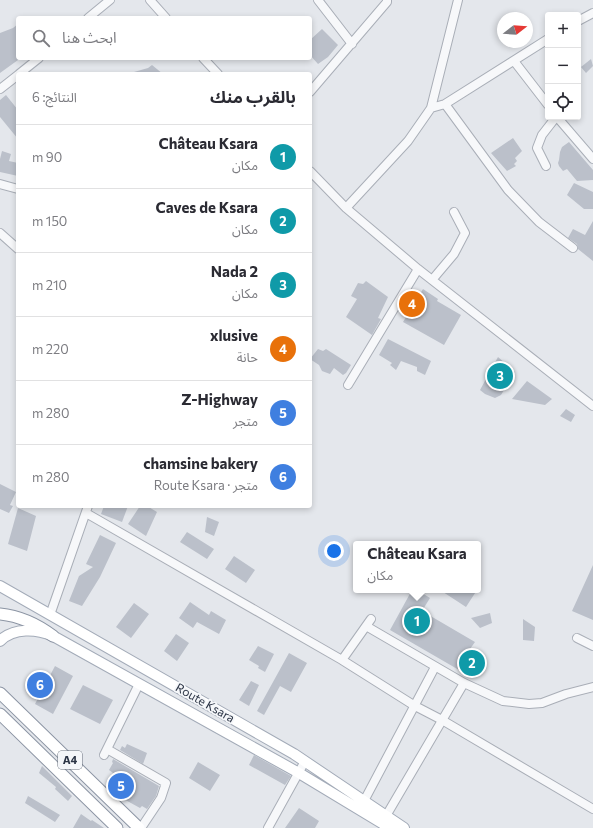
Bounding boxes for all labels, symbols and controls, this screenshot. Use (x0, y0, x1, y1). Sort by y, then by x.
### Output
north arrow (497, 12, 533, 48)
map controls (545, 12, 581, 120)
button: + (545, 12, 581, 48)
search box (16, 16, 312, 60)
icon: search (30, 27, 52, 49)
text: ابحث هنا (62, 28, 117, 46)
button: − (545, 48, 581, 84)
button: locate (545, 84, 581, 120)
text: بالقرب منك (210, 86, 296, 107)
text: النتائج: 6 (32, 89, 77, 105)
text: Château Ksara (158, 134, 258, 152)
text: 90 m (32, 149, 62, 165)
text: 1 (280, 149, 286, 165)
text: مكان (232, 157, 258, 173)
text: Caves de Ksara (156, 198, 258, 216)
text: 150 m (32, 213, 67, 229)
text: 2 (279, 213, 287, 229)
text: مكان (232, 221, 258, 237)
text: Nada 2 (211, 262, 258, 280)
text: 210 m (32, 277, 67, 293)
text: 3 (279, 277, 287, 293)
text: مكان (232, 285, 258, 301)
pin: 4 (399, 289, 425, 319)
text: xlusive (210, 326, 258, 344)
text: 220 m (32, 341, 69, 357)
text: 4 (279, 341, 287, 357)
text: حانة (237, 349, 258, 365)
pin: 3 (487, 361, 513, 391)
text: Z-Highway (181, 390, 258, 408)
text: 280 m (32, 405, 69, 421)
text: 5 (279, 405, 287, 421)
text: متجر (233, 413, 258, 429)
text: chamsine bakery (143, 454, 258, 472)
text: 280 m (32, 469, 69, 485)
text: 6 (279, 469, 287, 485)
text: متجر · Route Ksara (154, 477, 258, 493)
your location (324, 541, 344, 561)
popup (353, 541, 481, 593)
text: Château Ksara (367, 544, 467, 562)
text: مكان (367, 567, 393, 583)
pin: 1 (404, 606, 430, 636)
pin: 2 (459, 648, 485, 678)
pin: 6 (27, 670, 53, 700)
street label: Route Ksara (174, 680, 237, 725)
road number: A4 (58, 751, 82, 769)
pin: 5 (108, 771, 134, 801)

